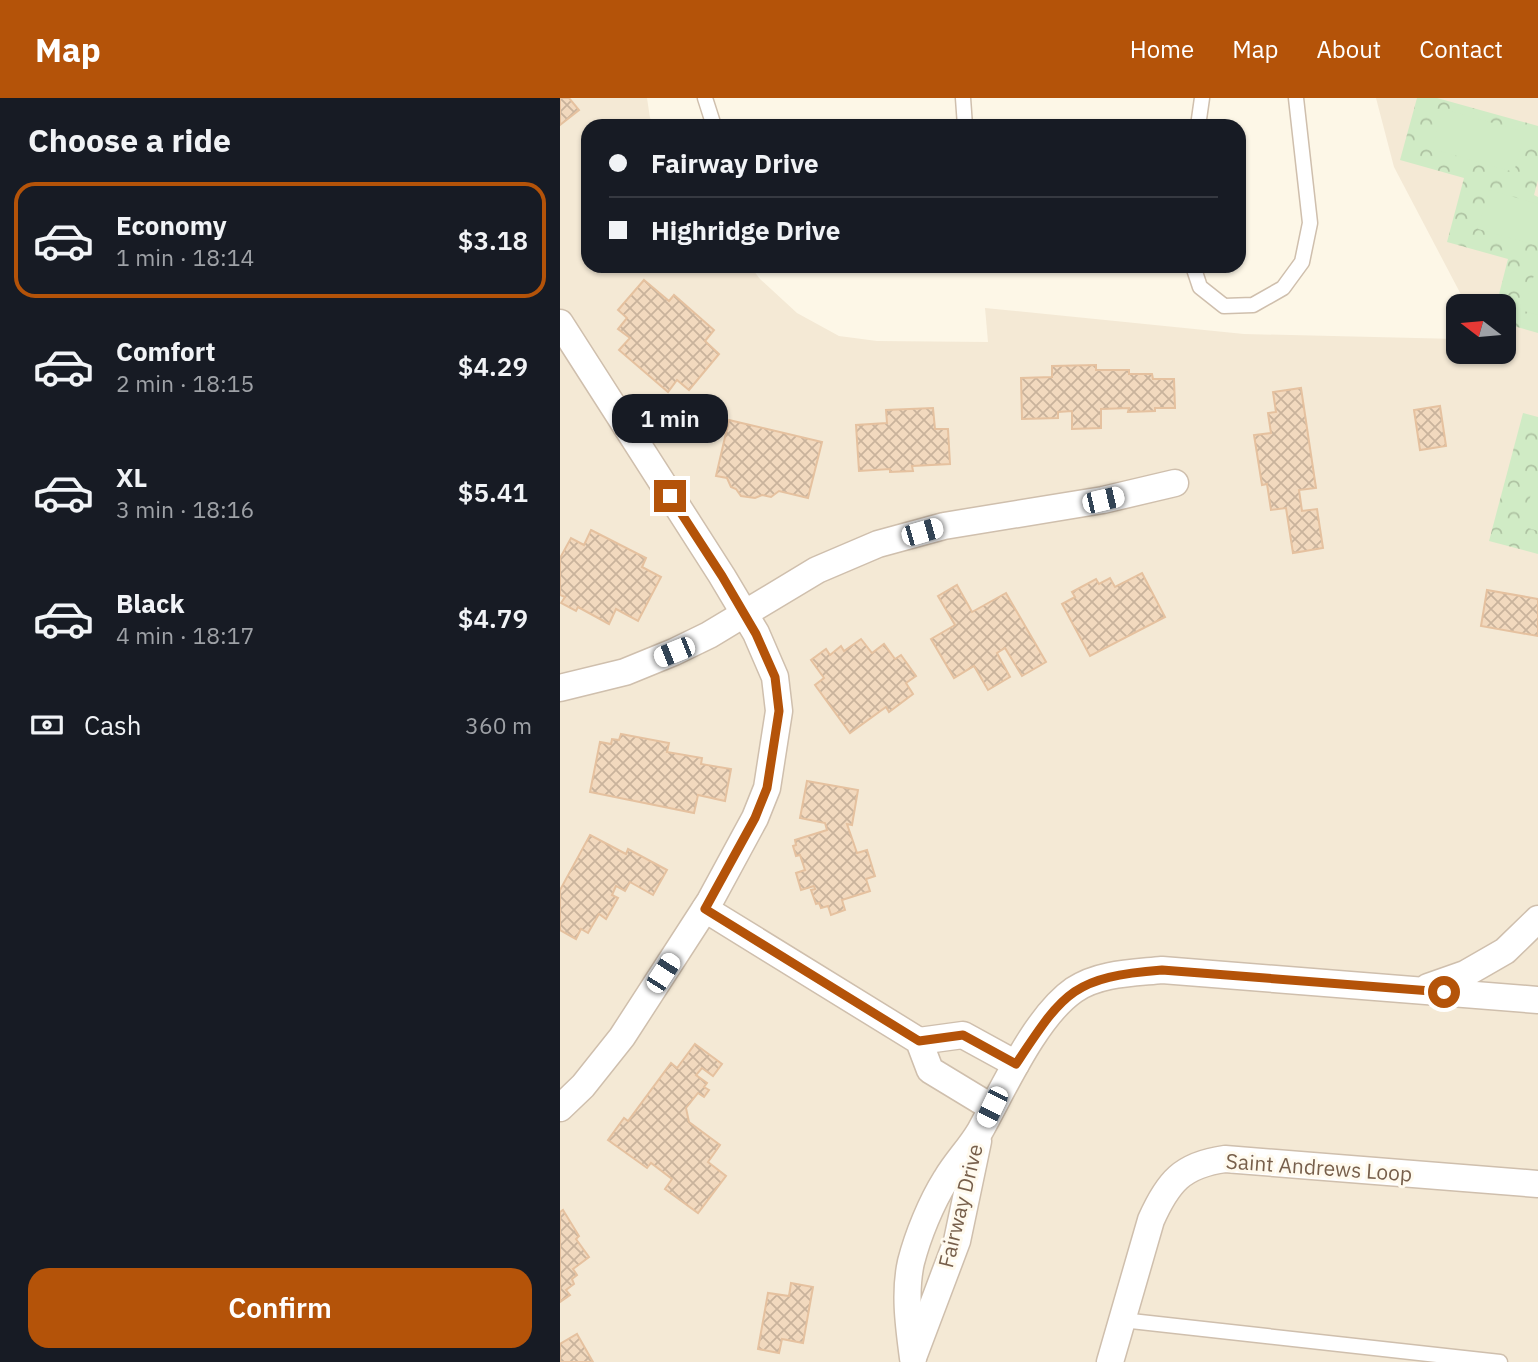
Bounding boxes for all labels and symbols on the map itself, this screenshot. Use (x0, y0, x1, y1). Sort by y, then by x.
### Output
north arrow (1446, 294, 1516, 364)
callout: 1 min (612, 394, 728, 444)
route end (654, 480, 686, 512)
car (1081, 485, 1126, 515)
car (899, 516, 946, 548)
car (651, 634, 698, 670)
car (643, 950, 684, 996)
route start (1428, 976, 1460, 1008)
car (974, 1084, 1011, 1130)
street label: Fairway Drive (931, 1141, 989, 1270)
street label: Saint Andrews Loop (1225, 1147, 1413, 1187)

